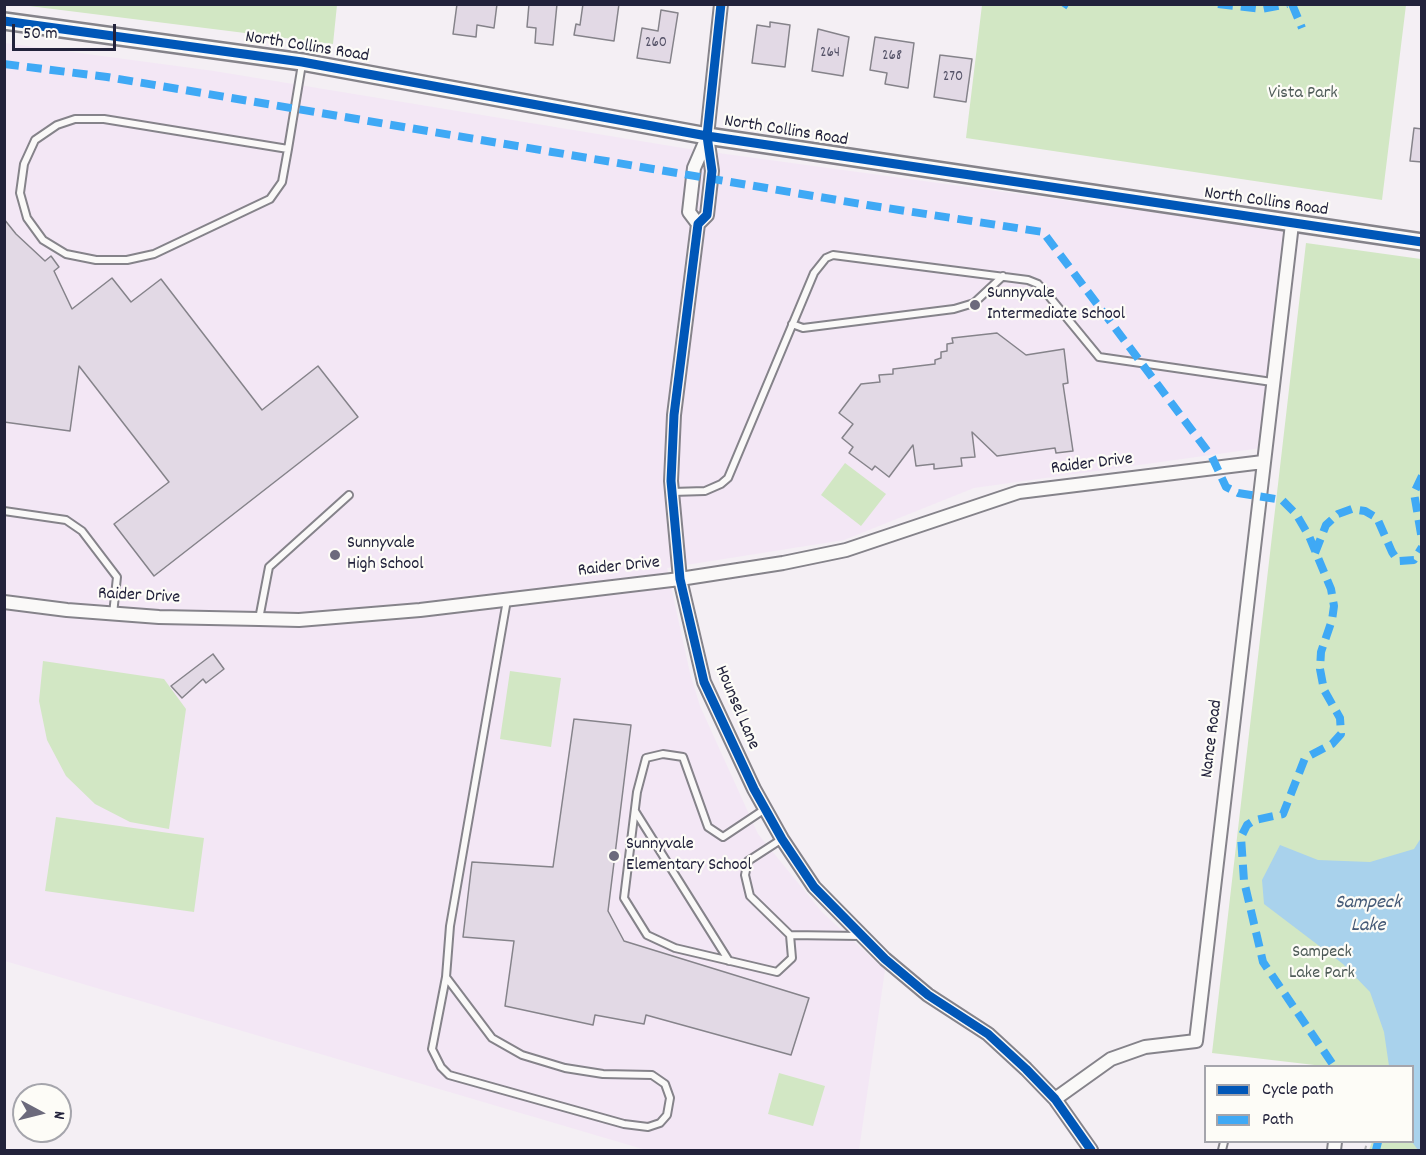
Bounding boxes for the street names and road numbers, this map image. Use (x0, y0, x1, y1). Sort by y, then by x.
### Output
street label: North Collins Road (244, 28, 370, 68)
street label: North Collins Road (723, 112, 849, 152)
street label: North Collins Road (1203, 184, 1329, 222)
street label: Raider Drive (1050, 449, 1134, 481)
street label: Raider Drive (577, 553, 661, 583)
street label: Raider Drive (97, 584, 181, 610)
street label: Hounsel Lane (709, 663, 763, 753)
street label: Nance Road (1197, 699, 1229, 779)

